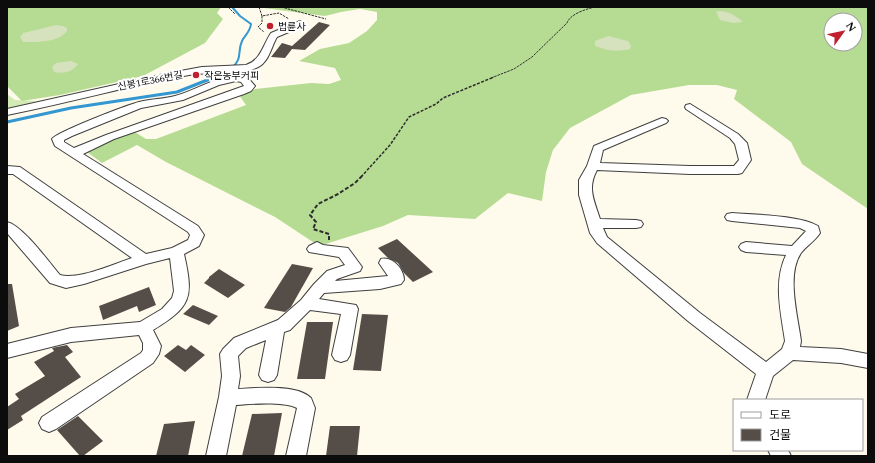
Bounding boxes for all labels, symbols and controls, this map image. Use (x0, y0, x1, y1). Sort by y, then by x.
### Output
north arrow (823, 12, 863, 52)
text: N (841, 18, 861, 35)
place label: 법륜사 (278, 19, 306, 35)
marker: 법륜사 (265, 21, 275, 31)
street label: 신봉1로366번길 (116, 67, 184, 95)
place label: 작은농부커피 (204, 68, 259, 84)
marker: 작은농부커피 (191, 70, 201, 80)
legend (733, 399, 863, 451)
text: 도로 (769, 406, 791, 425)
text: 건물 (769, 426, 791, 445)

